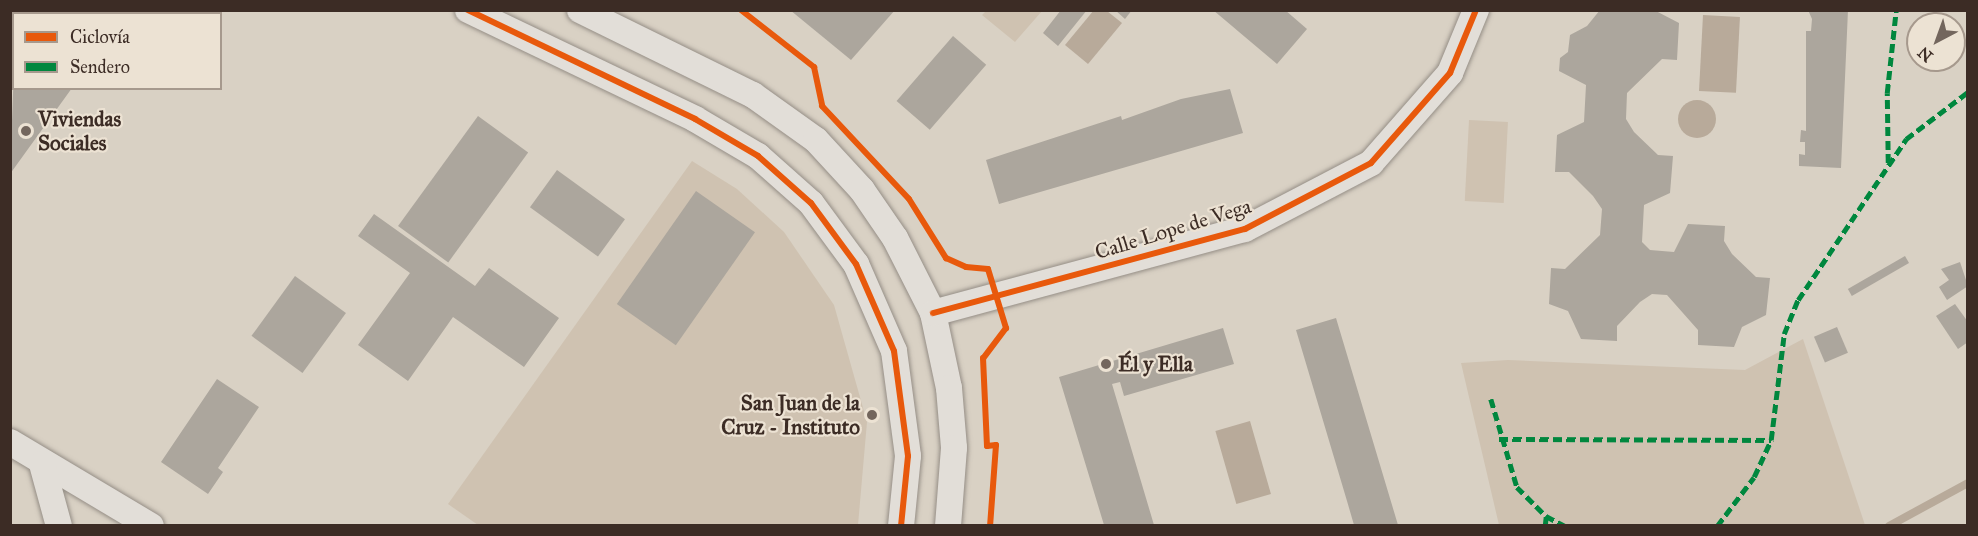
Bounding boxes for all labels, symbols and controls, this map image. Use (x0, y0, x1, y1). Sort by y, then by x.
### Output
legend (12, 12, 222, 90)
north arrow (1906, 12, 1966, 72)
text: Ciclovía (70, 26, 130, 48)
text: N (1914, 43, 1937, 66)
text: Sendero (70, 56, 130, 78)
place label: Viviendas Sociales (38, 106, 121, 156)
marker: Viviendas Sociales (19, 124, 33, 138)
street label: Calle Lope de Vega (1092, 193, 1254, 265)
place label: Él y Ella (1118, 351, 1193, 377)
marker: Él y Ella (1099, 357, 1113, 371)
place label: San Juan de la Cruz - Instituto (721, 390, 860, 440)
marker: San Juan de la Cruz - Instituto (865, 408, 879, 422)

